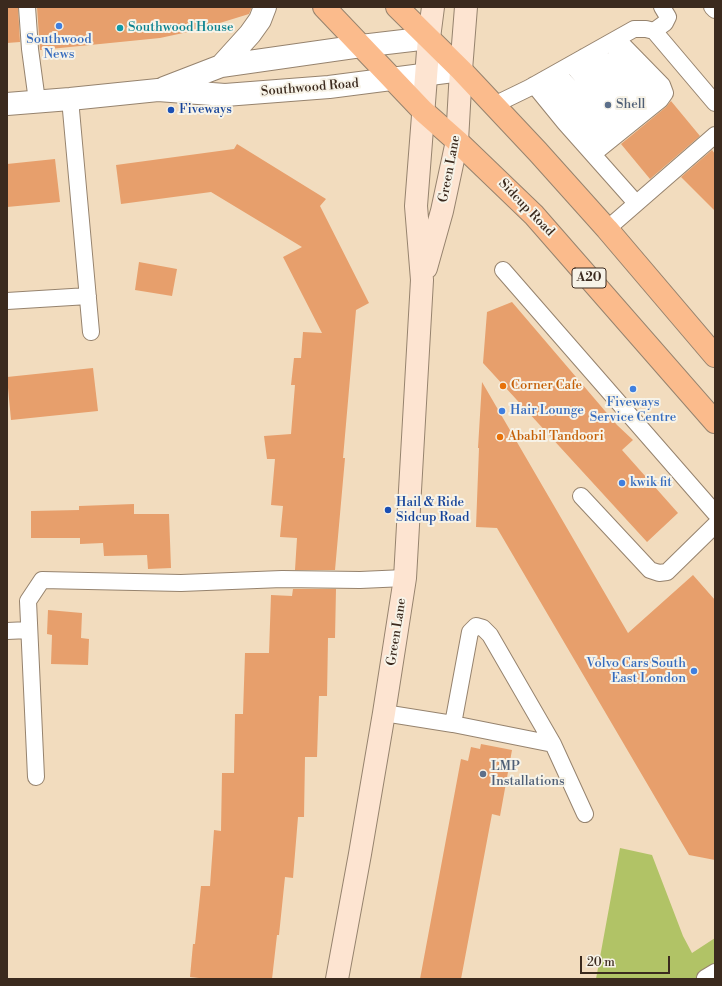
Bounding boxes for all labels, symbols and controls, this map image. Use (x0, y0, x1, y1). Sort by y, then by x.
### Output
place label: Southwood House (128, 20, 234, 36)
marker: Southwood News (54, 21, 64, 31)
marker: Southwood House (115, 23, 125, 33)
place label: Southwood News (26, 32, 92, 63)
street label: Southwood Road (260, 76, 360, 100)
place label: Shell (616, 97, 645, 113)
marker: Shell (603, 100, 613, 110)
place label: Fiveways (179, 102, 232, 118)
marker: Fiveways (166, 105, 176, 115)
street label: Green Lane (436, 134, 464, 204)
street label: Sidcup Road (495, 176, 557, 240)
road number: A20 (572, 268, 606, 288)
place label: Corner Cafe (511, 378, 582, 394)
marker: Corner Cafe (498, 381, 508, 391)
marker: Fiveways Service Centre (628, 384, 638, 394)
place label: Fiveways Service Centre (590, 395, 676, 426)
place label: Hair Lounge (510, 403, 584, 419)
marker: Hair Lounge (497, 406, 507, 416)
place label: Ababil Tandoori (508, 429, 604, 445)
marker: Ababil Tandoori (495, 432, 505, 442)
place label: kwik fit (630, 475, 672, 491)
marker: kwik fit (617, 478, 627, 488)
place label: Hail & Ride Sidcup Road (396, 495, 469, 526)
marker: Hail & Ride Sidcup Road (383, 505, 393, 515)
street label: Green Lane (384, 597, 410, 667)
place label: Volvo Cars South East London (586, 656, 686, 687)
marker: Volvo Cars South East London (689, 666, 699, 676)
place label: LMP Installations (491, 759, 565, 790)
marker: LMP Installations (478, 769, 488, 779)
scale bar (582, 948, 672, 974)
text: 20 m (587, 955, 615, 970)

